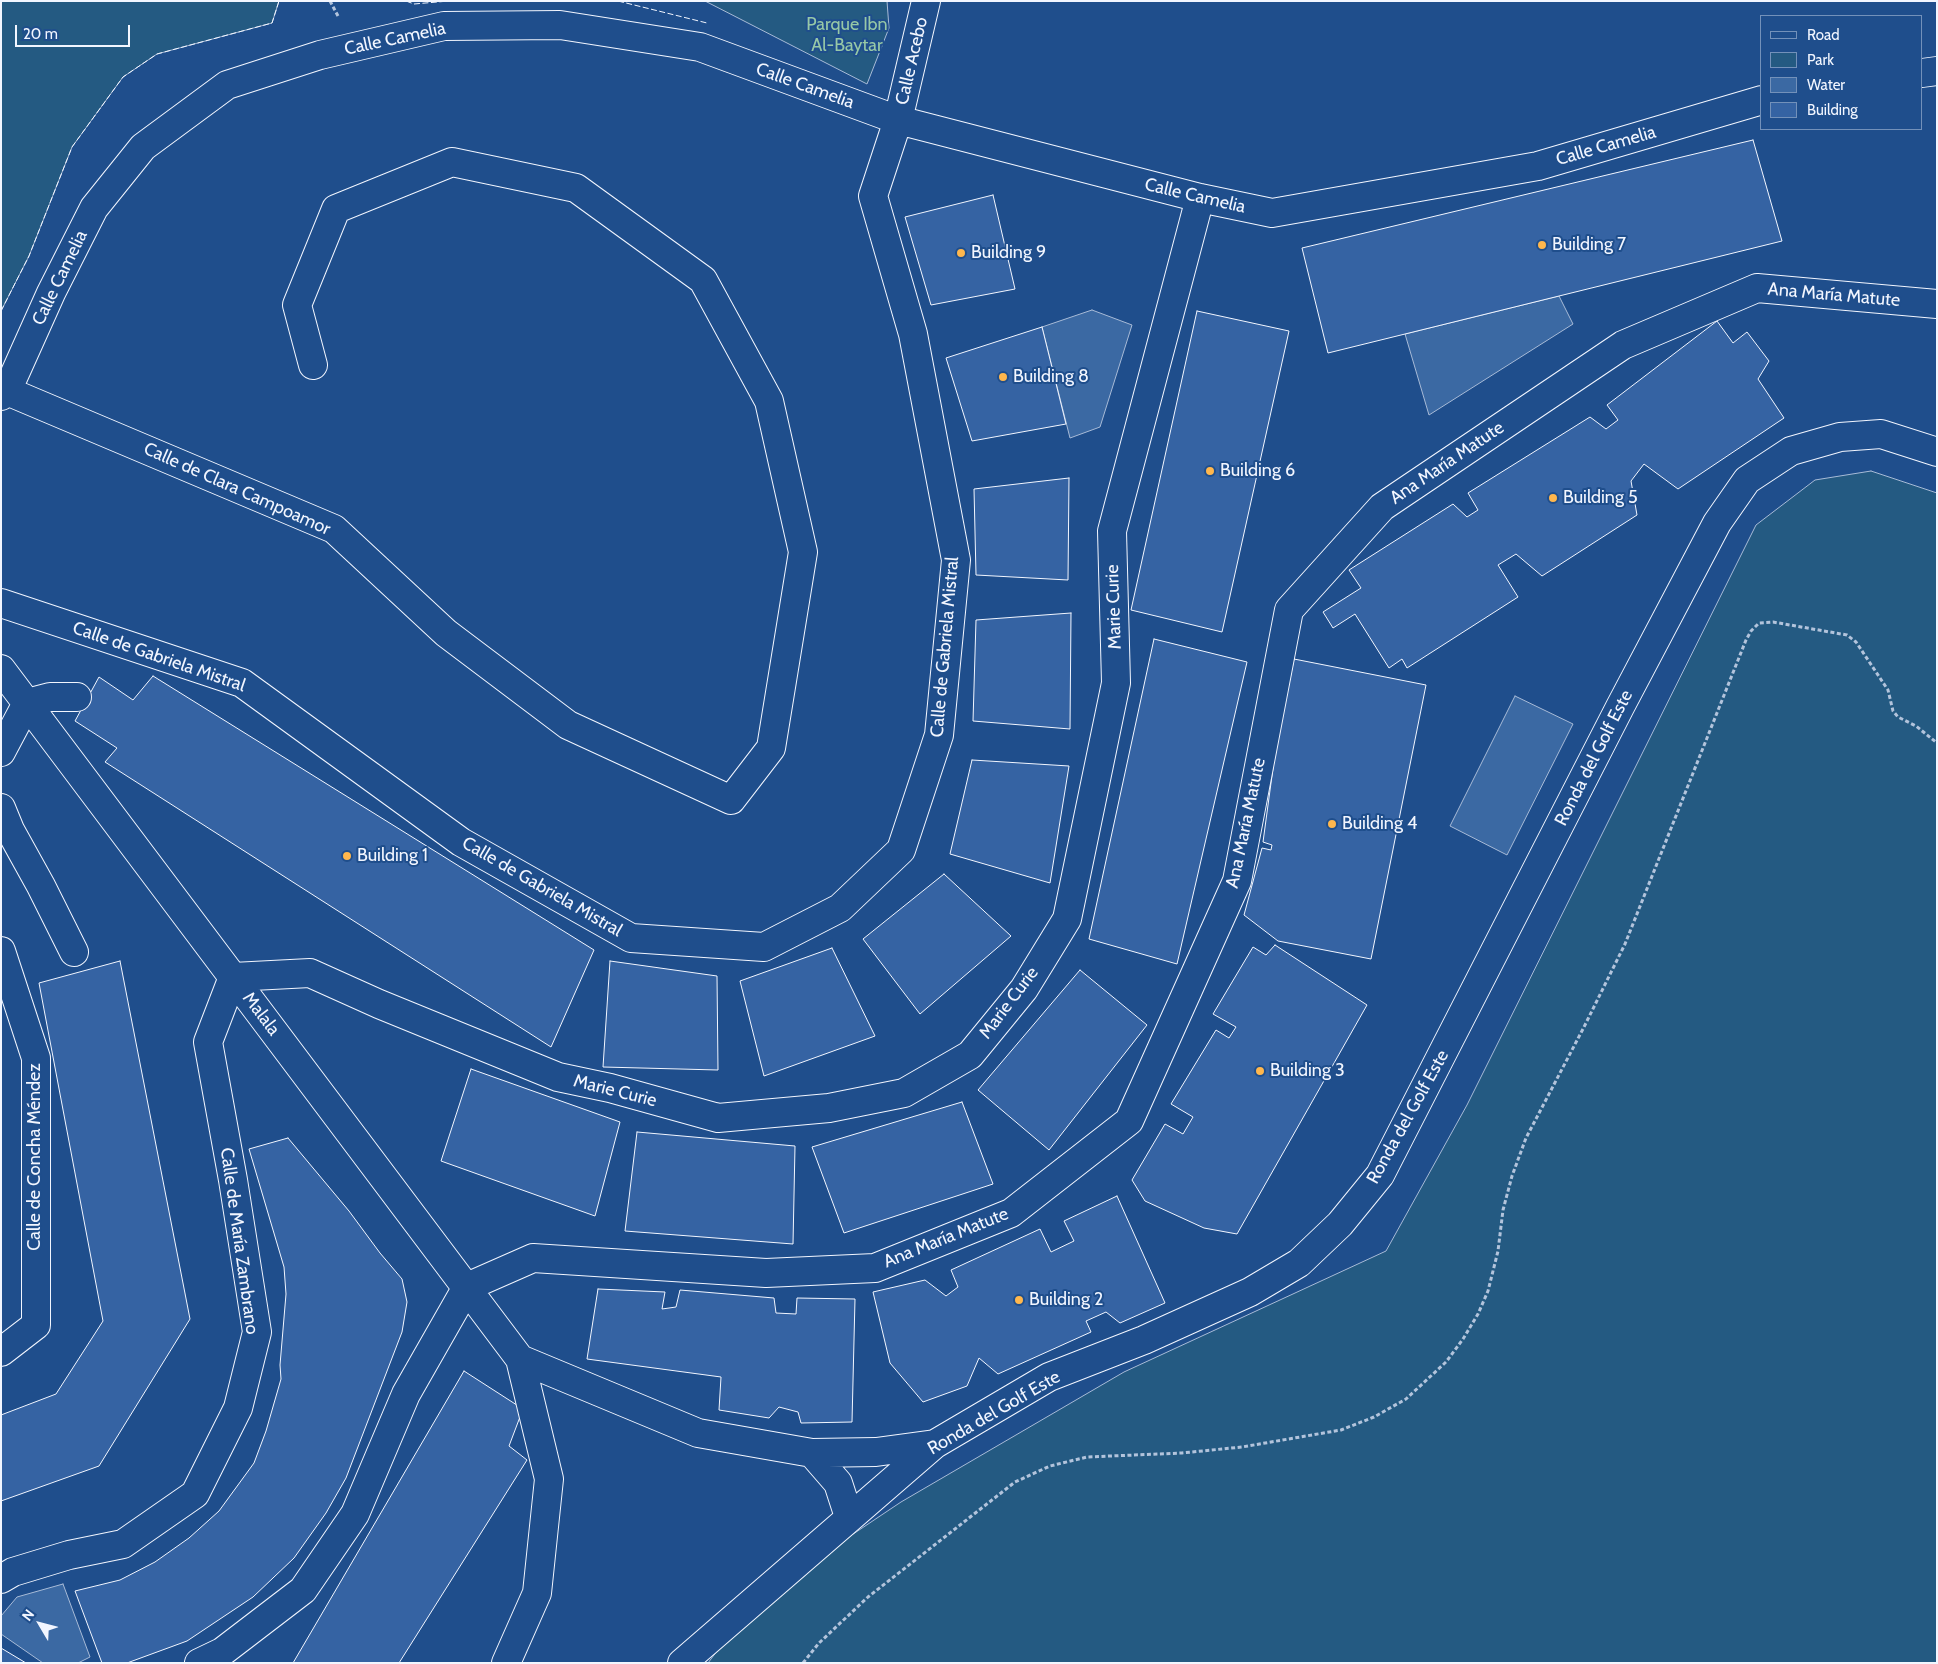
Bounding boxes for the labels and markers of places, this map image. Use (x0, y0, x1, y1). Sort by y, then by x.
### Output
place label: Building 7 (1552, 234, 1626, 256)
marker: Building 7 (1536, 239, 1548, 251)
place label: Building 9 (971, 242, 1046, 264)
marker: Building 9 (955, 247, 967, 259)
place label: Building 8 (1013, 366, 1089, 388)
marker: Building 8 (997, 371, 1009, 383)
place label: Building 6 (1220, 460, 1295, 482)
marker: Building 6 (1204, 465, 1216, 477)
place label: Building 5 (1563, 487, 1638, 509)
marker: Building 5 (1547, 492, 1559, 504)
place label: Building 4 (1342, 813, 1417, 835)
marker: Building 4 (1326, 818, 1338, 830)
place label: Building 1 (357, 845, 428, 867)
marker: Building 1 (341, 850, 353, 862)
place label: Building 3 (1270, 1060, 1345, 1082)
marker: Building 3 (1254, 1065, 1266, 1077)
place label: Building 2 (1029, 1289, 1103, 1311)
marker: Building 2 (1013, 1294, 1025, 1306)

